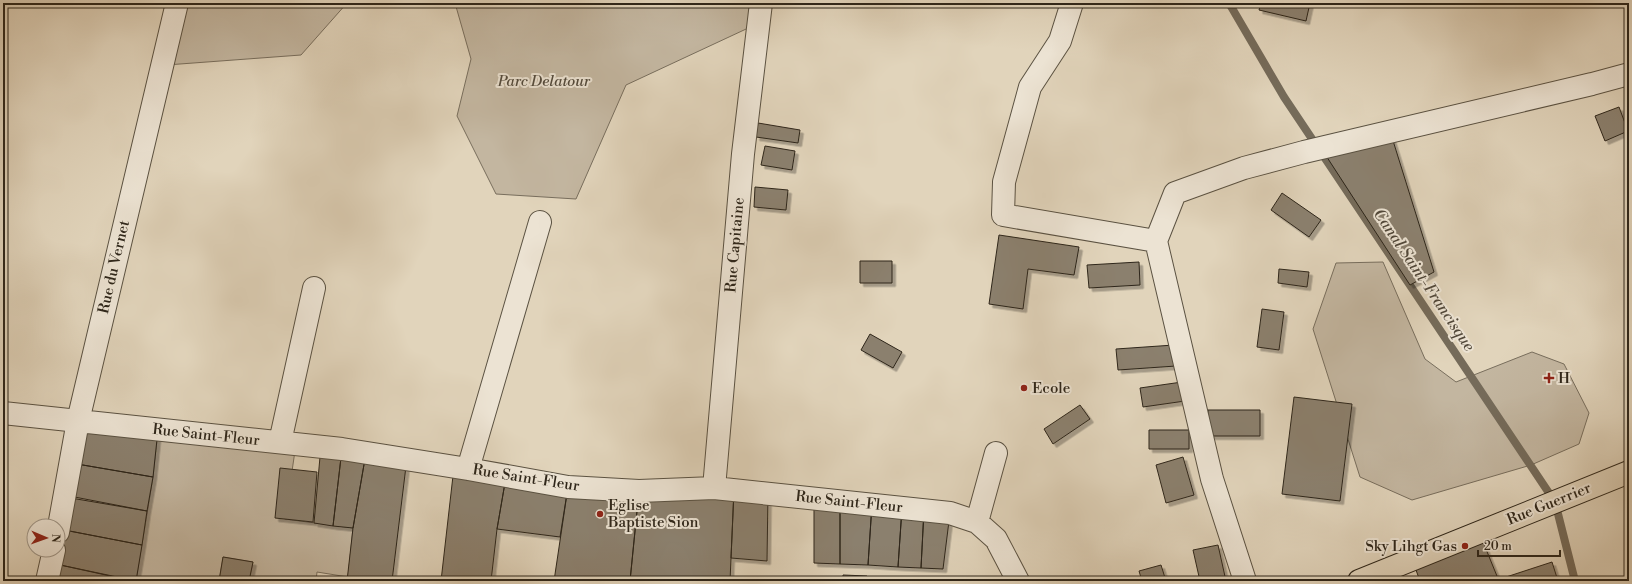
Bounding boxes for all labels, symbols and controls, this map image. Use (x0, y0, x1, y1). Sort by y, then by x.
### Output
park label: Parc Delatour (497, 72, 591, 91)
street label: Rue Capitaine (721, 197, 749, 293)
water label: Canal Saint-Francisque (1369, 205, 1479, 355)
street label: Rue du Vernet (94, 218, 134, 316)
place label: H (1558, 369, 1570, 388)
marker: H (1543, 372, 1555, 384)
place label: Ecole (1032, 379, 1070, 398)
marker: Ecole (1019, 383, 1029, 393)
street label: Rue Saint-Fleur (151, 420, 261, 450)
street label: Rue Saint-Fleur (471, 460, 581, 496)
street label: Rue Guerrier (1504, 478, 1594, 530)
street label: Rue Saint-Fleur (794, 487, 904, 517)
place label: Eglise Baptiste Sion (607, 496, 699, 532)
marker: Eglise Baptiste Sion (595, 509, 605, 519)
north arrow (26, 518, 66, 558)
scale bar (1478, 532, 1560, 558)
text: N (48, 534, 62, 543)
place label: Sky Lihgt Gas (1365, 537, 1457, 556)
text: 20 m (1484, 539, 1512, 554)
marker: Sky Lihgt Gas (1460, 541, 1470, 551)

